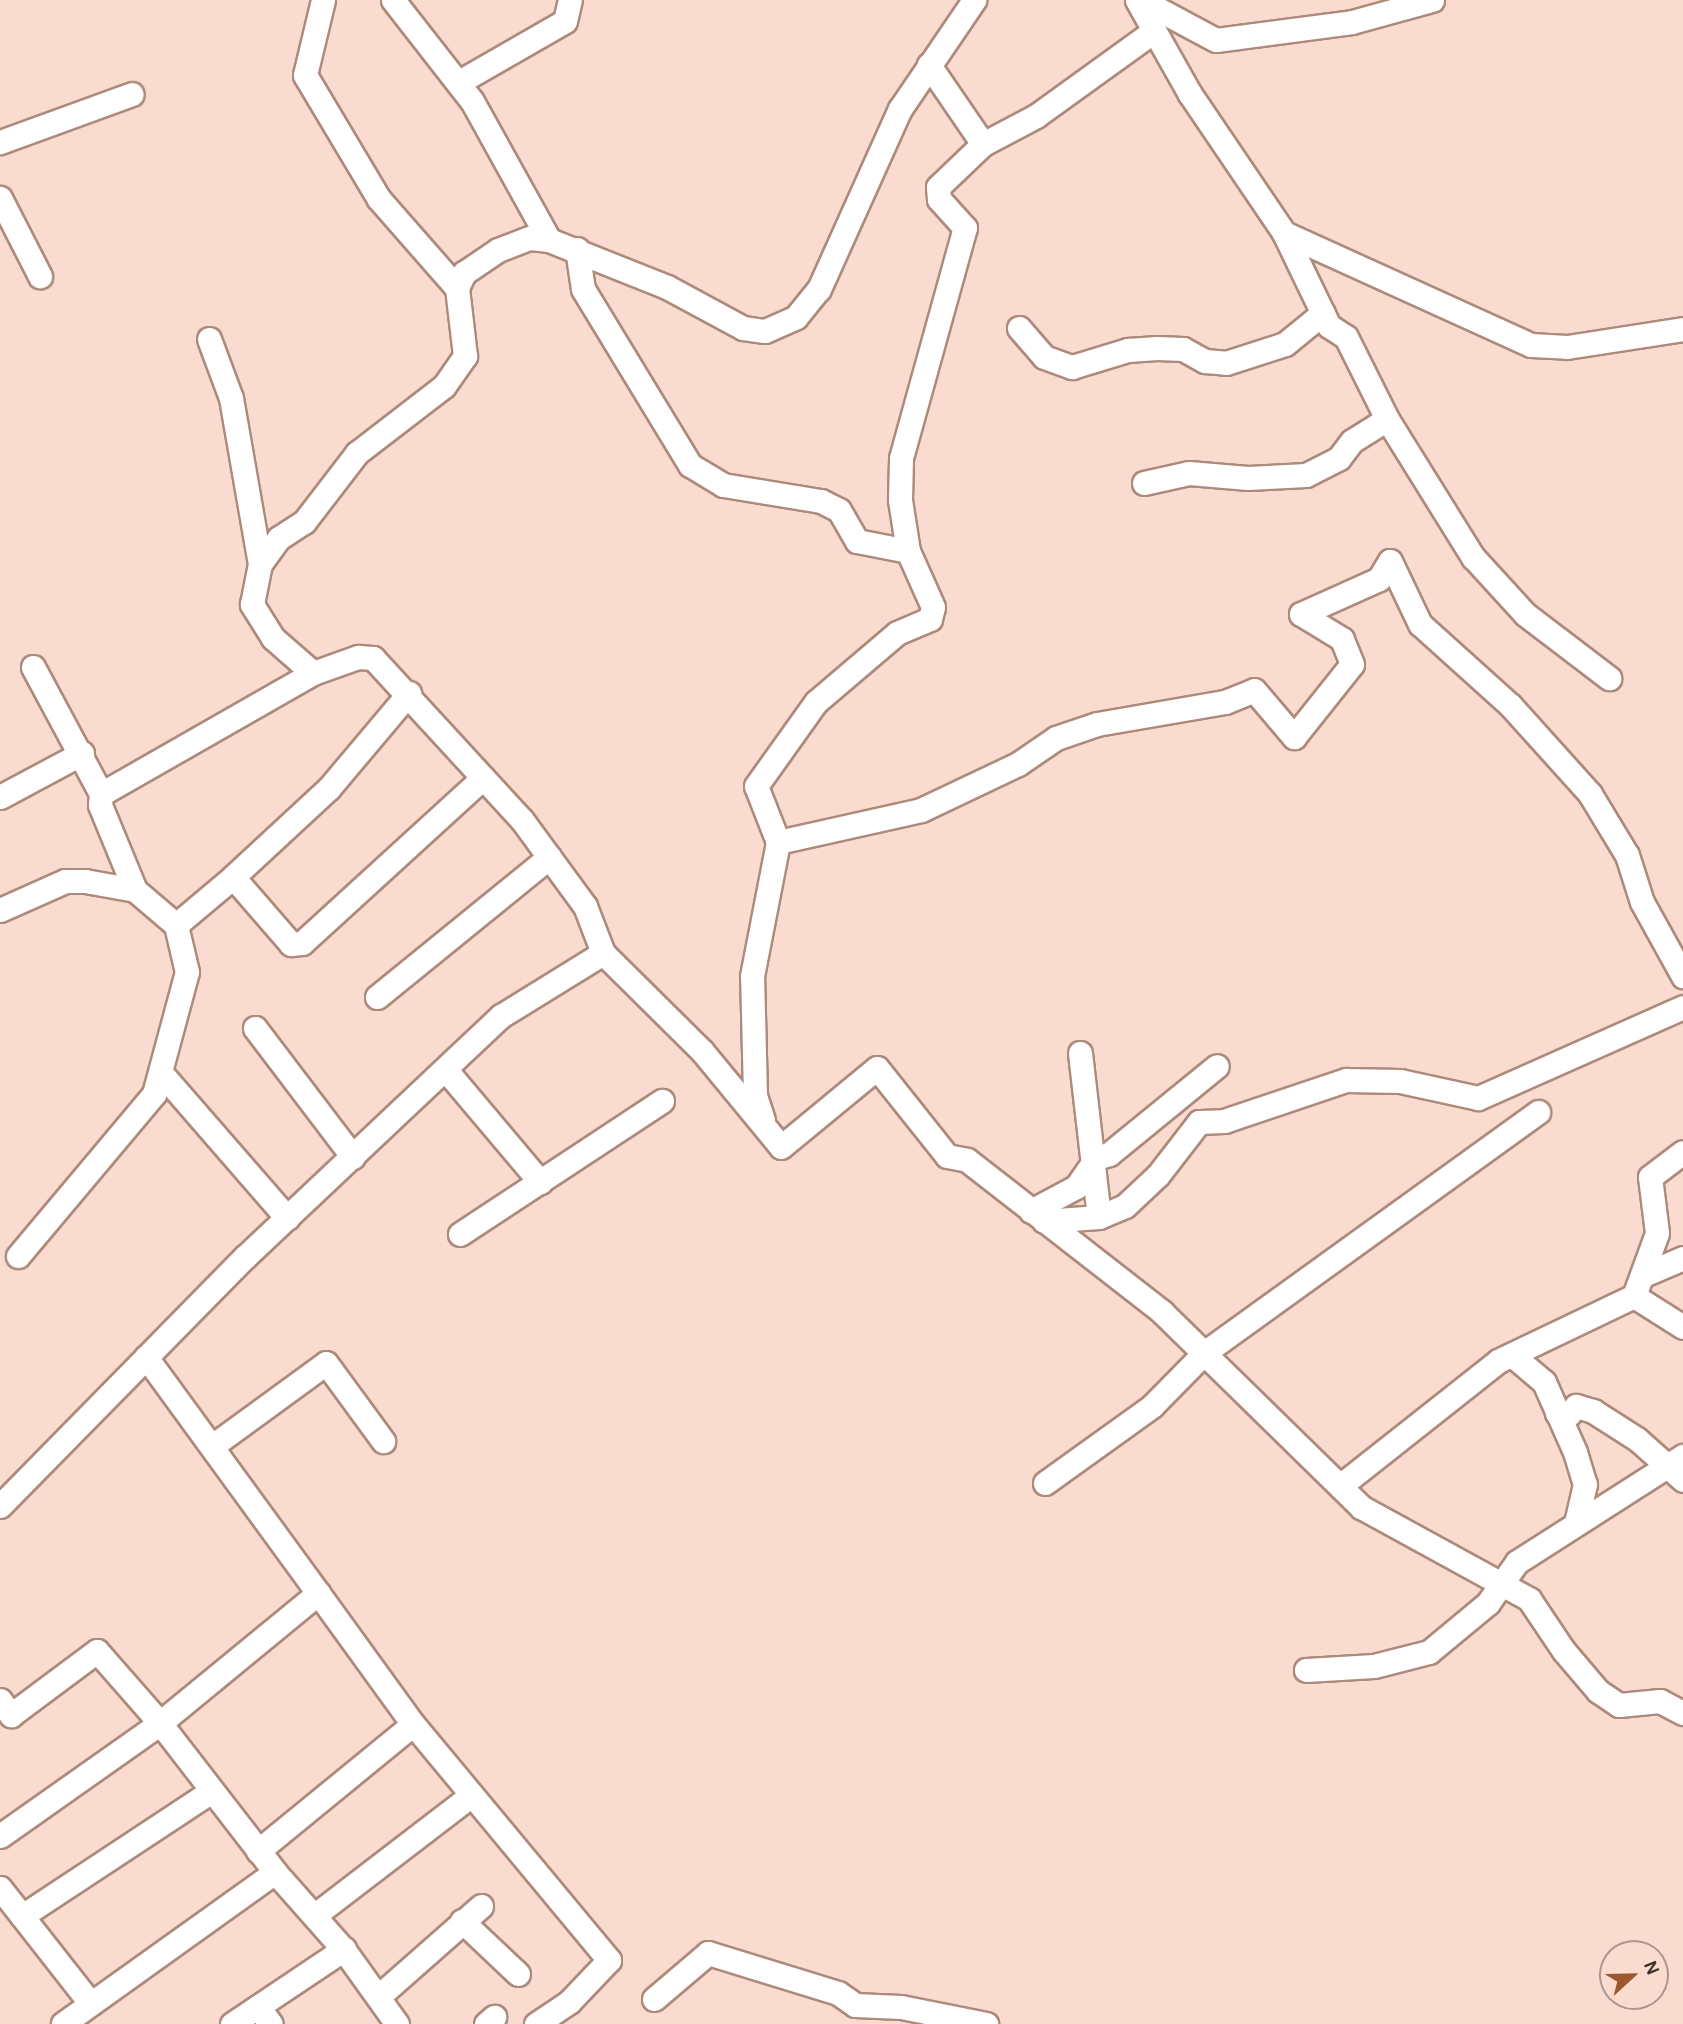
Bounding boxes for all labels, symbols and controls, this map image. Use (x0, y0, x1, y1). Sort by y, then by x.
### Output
north arrow (1599, 1940, 1669, 2010)
text: N (1639, 1957, 1664, 1978)

